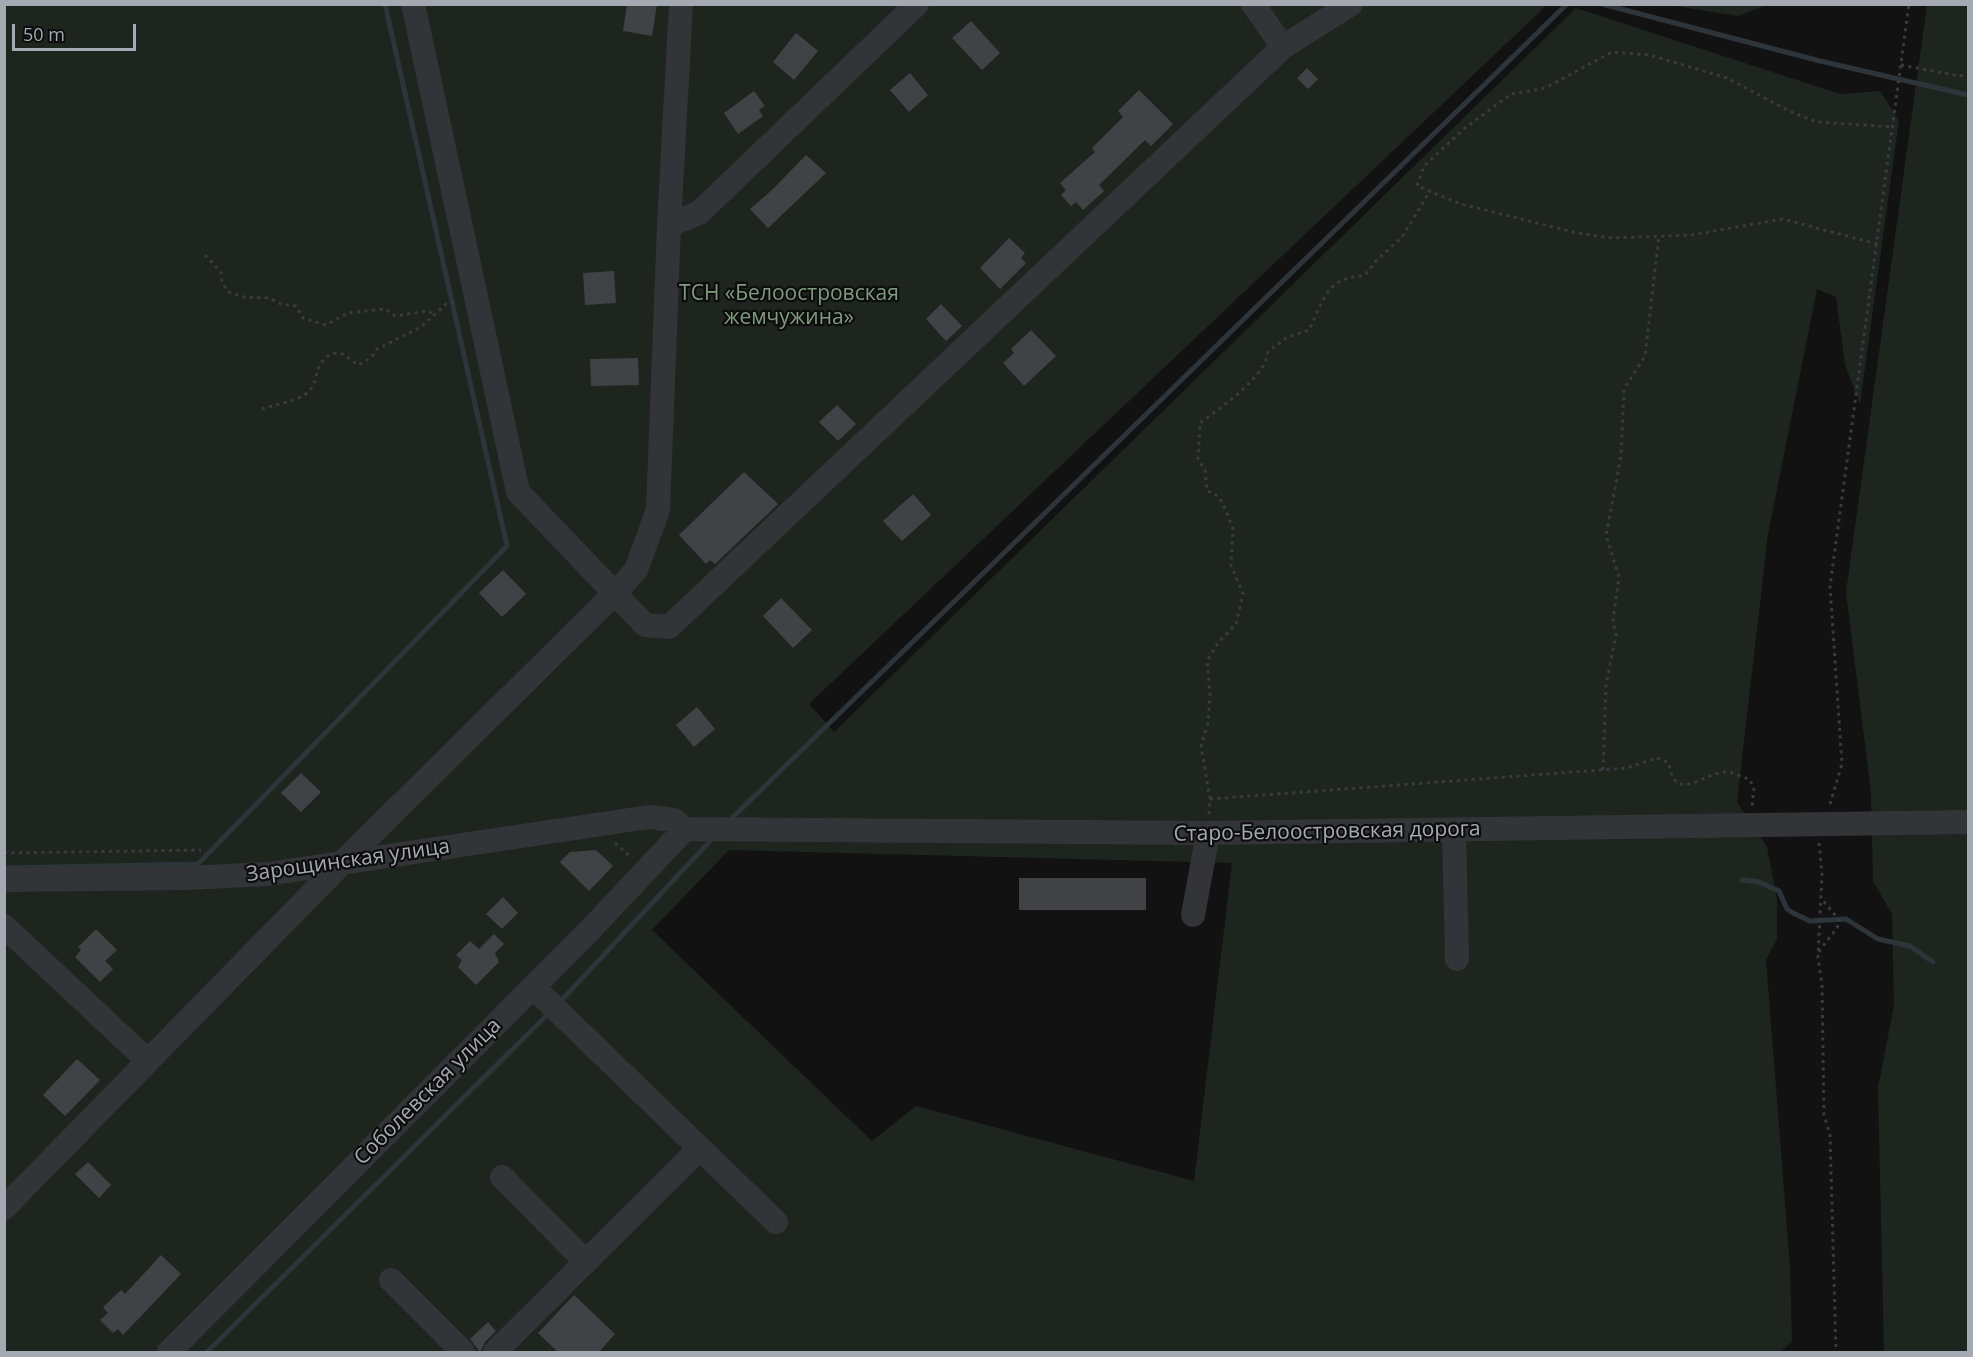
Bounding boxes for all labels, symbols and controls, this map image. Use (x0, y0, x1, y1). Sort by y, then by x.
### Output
scale bar (15, 12, 140, 50)
text: 50 m (23, 22, 65, 46)
park label: ТСН «Белоостровская жемчужина» (679, 281, 899, 331)
street label: Старо-Белоостровская дорога (1173, 817, 1481, 847)
street label: Зарощинская улица (245, 834, 451, 888)
street label: Соболевская улица (349, 1013, 507, 1171)

